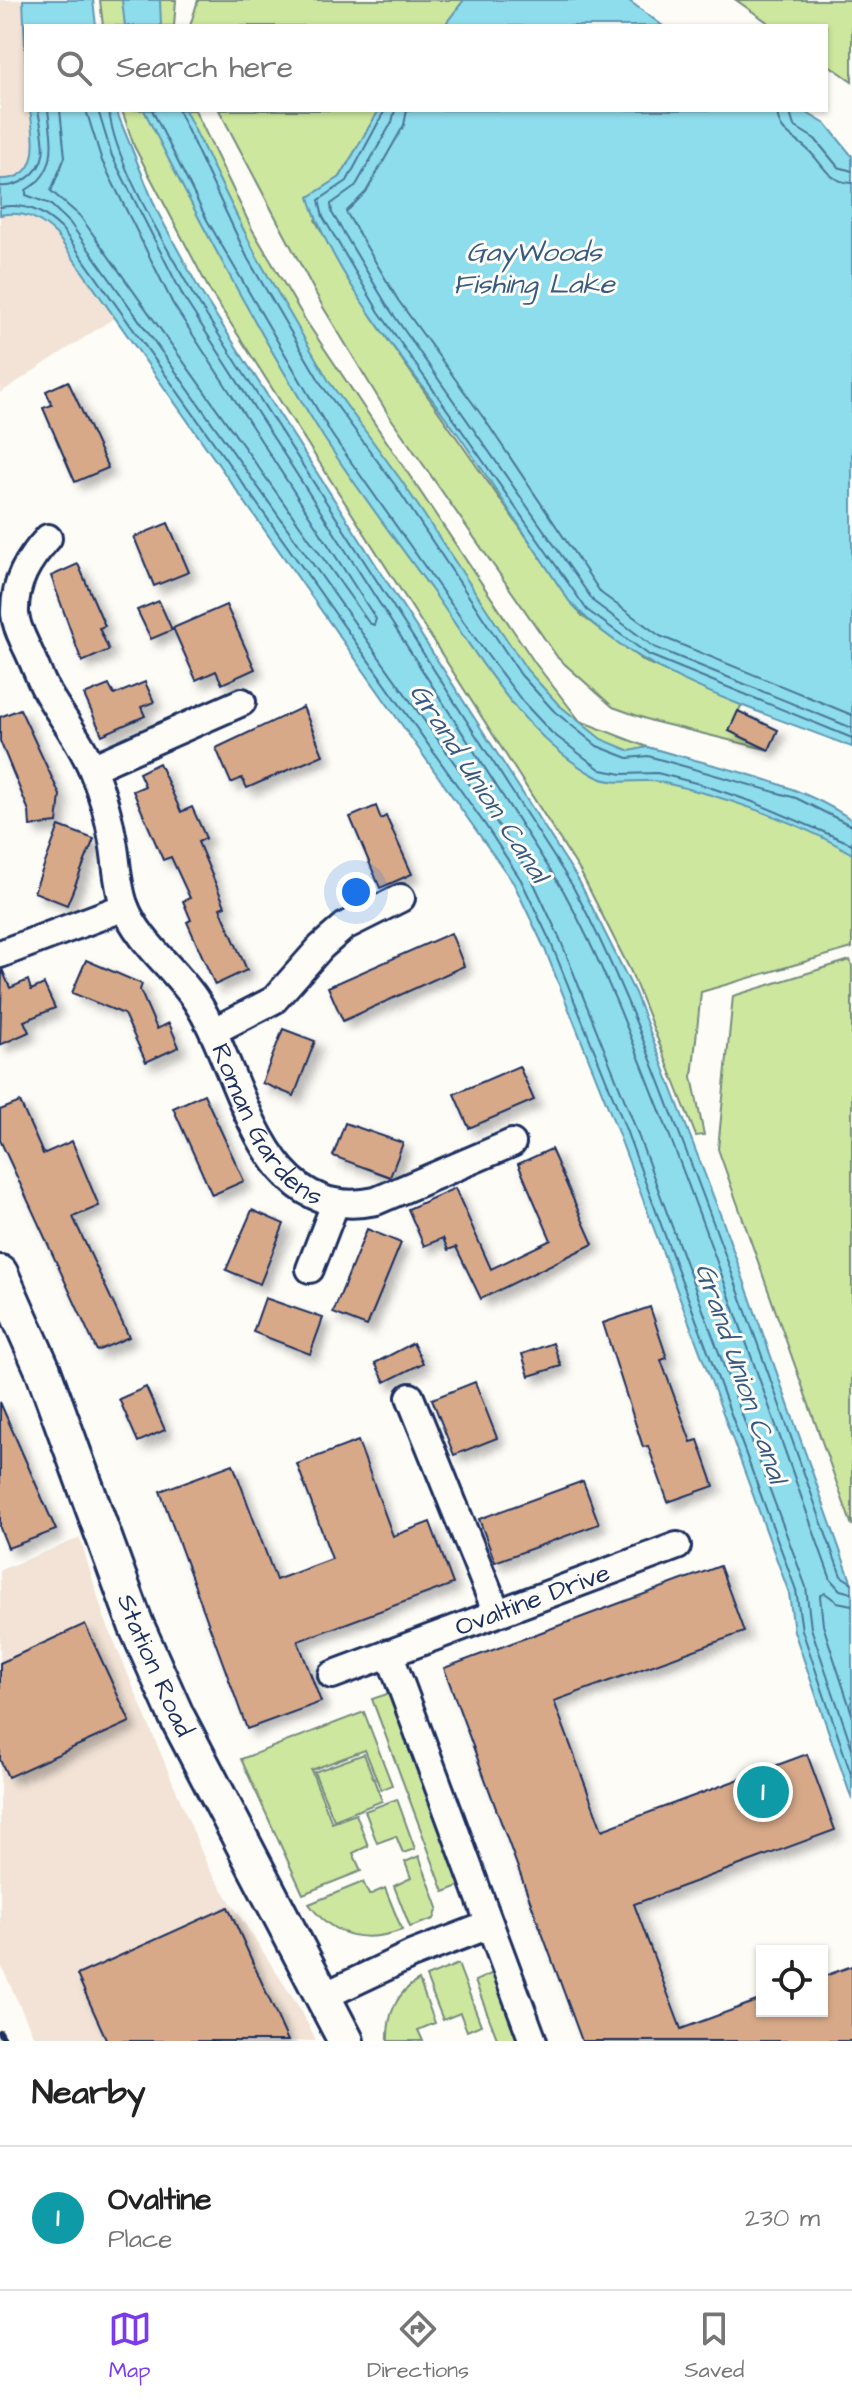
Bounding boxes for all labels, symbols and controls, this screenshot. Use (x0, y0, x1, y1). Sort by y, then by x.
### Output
search box (24, 24, 828, 112)
icon: search (52, 46, 96, 90)
text: Search here (116, 47, 293, 89)
water label: GayWoods Fishing Lake (453, 233, 617, 305)
water label: Grand Union Canal (400, 676, 560, 893)
your location (336, 872, 376, 912)
street label: Roman Gardens (202, 1038, 328, 1215)
water label: Grand Union Canal (685, 1258, 798, 1492)
street label: Ovaltine Drive (450, 1555, 615, 1645)
street label: Station Road (108, 1589, 202, 1743)
pin: 1 (737, 1762, 789, 1822)
map controls (756, 1945, 828, 2017)
button: locate (756, 1945, 828, 2017)
text: Nearby (32, 2069, 146, 2117)
text: Ovaltine (108, 2179, 212, 2221)
text: 1 (56, 2200, 60, 2236)
text: 230 m (745, 2200, 820, 2236)
text: Place (108, 2221, 172, 2257)
tab: Map (108, 2307, 152, 2386)
tab: Directions (367, 2307, 469, 2386)
tab: Saved (684, 2307, 744, 2386)

